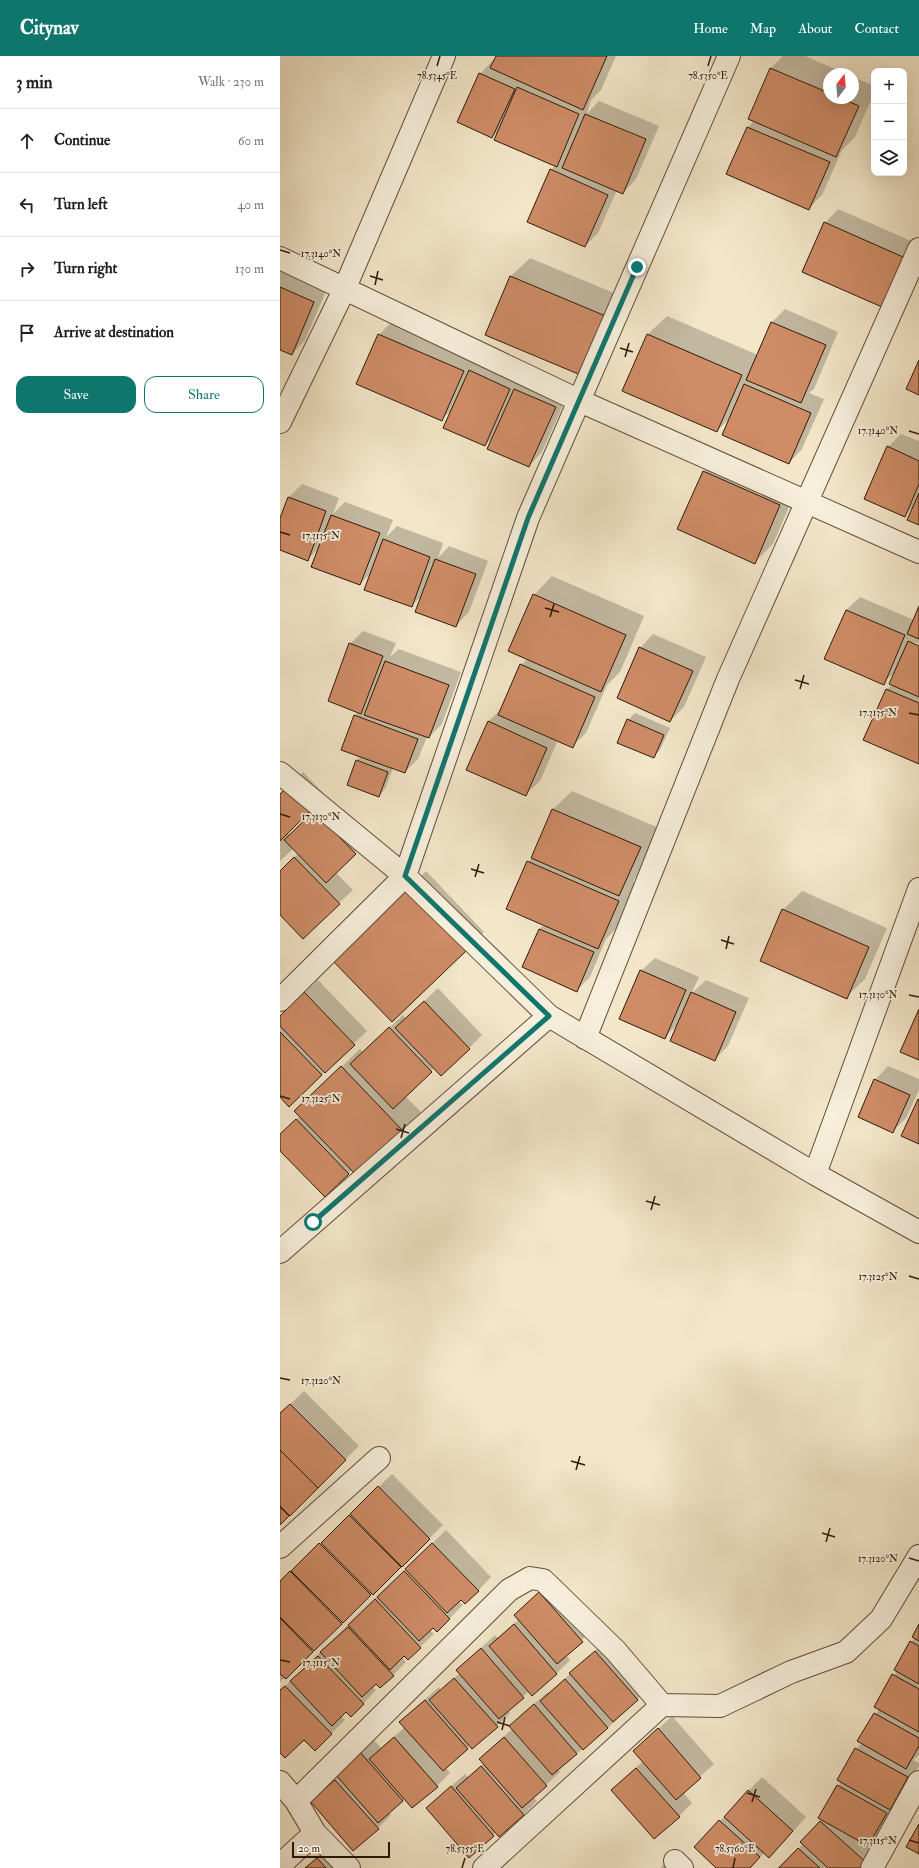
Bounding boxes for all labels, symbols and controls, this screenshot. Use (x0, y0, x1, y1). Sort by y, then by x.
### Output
text: Citynav (20, 16, 79, 40)
text: Home (693, 20, 728, 37)
text: Map (750, 20, 776, 37)
text: About (798, 20, 832, 37)
text: Contact (854, 20, 899, 37)
north arrow (823, 68, 859, 104)
map controls (871, 68, 907, 176)
button: + (871, 68, 907, 104)
text: 78.5345°E (417, 70, 457, 82)
text: 78.5350°E (688, 70, 728, 82)
text: 3 min (16, 72, 53, 93)
text: Walk · 230 m (198, 74, 264, 90)
button: − (871, 104, 907, 140)
icon: ahead (16, 130, 38, 152)
text: Continue (54, 131, 110, 150)
text: 60 m (238, 133, 264, 149)
button: layers (871, 140, 907, 176)
icon: left (16, 194, 38, 216)
text: Turn left (54, 195, 108, 214)
text: 40 m (238, 197, 264, 213)
text: 17.3140°N (301, 248, 341, 260)
icon: right (16, 258, 38, 280)
route end (628, 258, 646, 276)
text: Turn right (54, 259, 117, 278)
text: 130 m (235, 261, 264, 277)
icon: arrive (16, 322, 38, 344)
text: Arrive at destination (54, 323, 174, 342)
button: Save (16, 376, 136, 413)
button: Share (144, 376, 264, 413)
text: 17.3140°N (858, 425, 898, 437)
text: 17.3135°N (302, 530, 340, 542)
text: 17.3135°N (859, 707, 897, 719)
text: 17.3130°N (302, 811, 340, 823)
text: 17.3130°N (859, 989, 897, 1001)
text: 17.3125°N (301, 1093, 341, 1105)
route start (304, 1213, 322, 1231)
text: 17.3125°N (858, 1271, 898, 1283)
text: 17.3120°N (301, 1375, 341, 1387)
text: 17.3120°N (858, 1553, 898, 1565)
text: 17.3115°N (302, 1657, 340, 1669)
text: 17.3115°N (859, 1835, 897, 1847)
scale bar (292, 1840, 390, 1859)
text: 20 m (298, 1842, 320, 1855)
text: 78.5355°E (446, 1843, 484, 1855)
text: 78.5360°E (715, 1843, 755, 1855)

